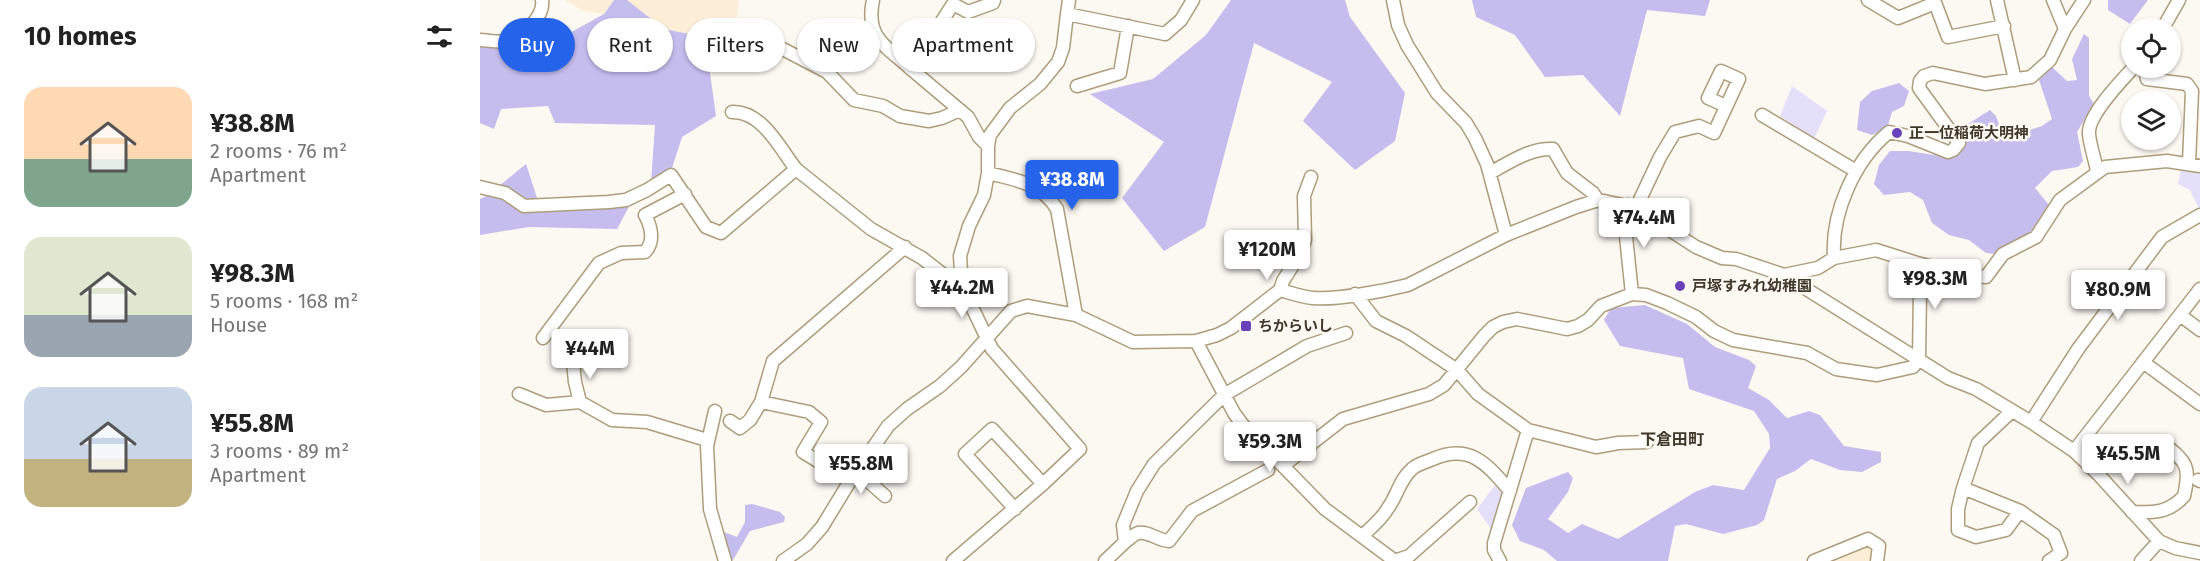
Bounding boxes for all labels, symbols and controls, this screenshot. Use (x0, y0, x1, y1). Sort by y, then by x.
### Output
chip: Buy (498, 18, 575, 72)
chip: Rent (587, 18, 673, 72)
chip: Filters (685, 18, 785, 72)
chip: New (797, 18, 880, 72)
chip: Apartment (892, 18, 1035, 72)
map controls (2121, 18, 2181, 150)
button: locate (2121, 18, 2181, 78)
icon: filters (423, 20, 456, 53)
text: 10 homes (24, 21, 137, 52)
button: layers (2121, 90, 2181, 150)
text: ¥38.8M (210, 108, 295, 139)
icon: home (72, 111, 144, 183)
place label: 正一位稲荷大明神 (1909, 124, 2029, 142)
marker: 正一位稲荷大明神 (1890, 126, 1904, 140)
text: 2 rooms · 76 m² (210, 139, 347, 163)
pin: ¥38.8M (1023, 160, 1121, 211)
text: Apartment (210, 163, 306, 187)
text: ¥38.8M (1039, 167, 1105, 191)
pin: ¥74.4M (1595, 198, 1693, 249)
text: ¥74.4M (1613, 205, 1675, 229)
pin: ¥120M (1225, 230, 1309, 281)
text: ¥120M (1238, 237, 1296, 261)
text: ¥98.3M (210, 258, 295, 289)
pin: ¥98.3M (1886, 259, 1984, 310)
icon: home (72, 261, 144, 333)
text: ¥98.3M (1902, 266, 1968, 290)
pin: ¥44.2M (913, 268, 1011, 319)
pin: ¥80.9M (2069, 270, 2167, 321)
text: ¥44.2M (930, 275, 994, 299)
place label: 戸塚すみれ幼稚園 (1692, 277, 1812, 295)
text: ¥80.9M (2085, 277, 2151, 301)
marker: 戸塚すみれ幼稚園 (1673, 279, 1687, 293)
text: 5 rooms · 168 m² (210, 289, 358, 313)
text: House (210, 313, 267, 337)
place label: ちからいし (1258, 317, 1333, 335)
marker: ちからいし (1239, 319, 1253, 333)
pin: ¥44M (554, 329, 626, 380)
text: ¥44M (565, 336, 615, 360)
text: ¥55.8M (210, 408, 294, 439)
icon: home (72, 411, 144, 483)
pin: ¥59.3M (1221, 422, 1319, 473)
text: ¥59.3M (1238, 429, 1302, 453)
district label: 下倉田町 (1640, 430, 1704, 449)
pin: ¥45.5M (2079, 434, 2177, 485)
text: 3 rooms · 89 m² (210, 439, 349, 463)
text: ¥45.5M (2096, 441, 2160, 465)
pin: ¥55.8M (812, 444, 910, 495)
text: ¥55.8M (829, 451, 893, 475)
text: Apartment (210, 463, 306, 487)

